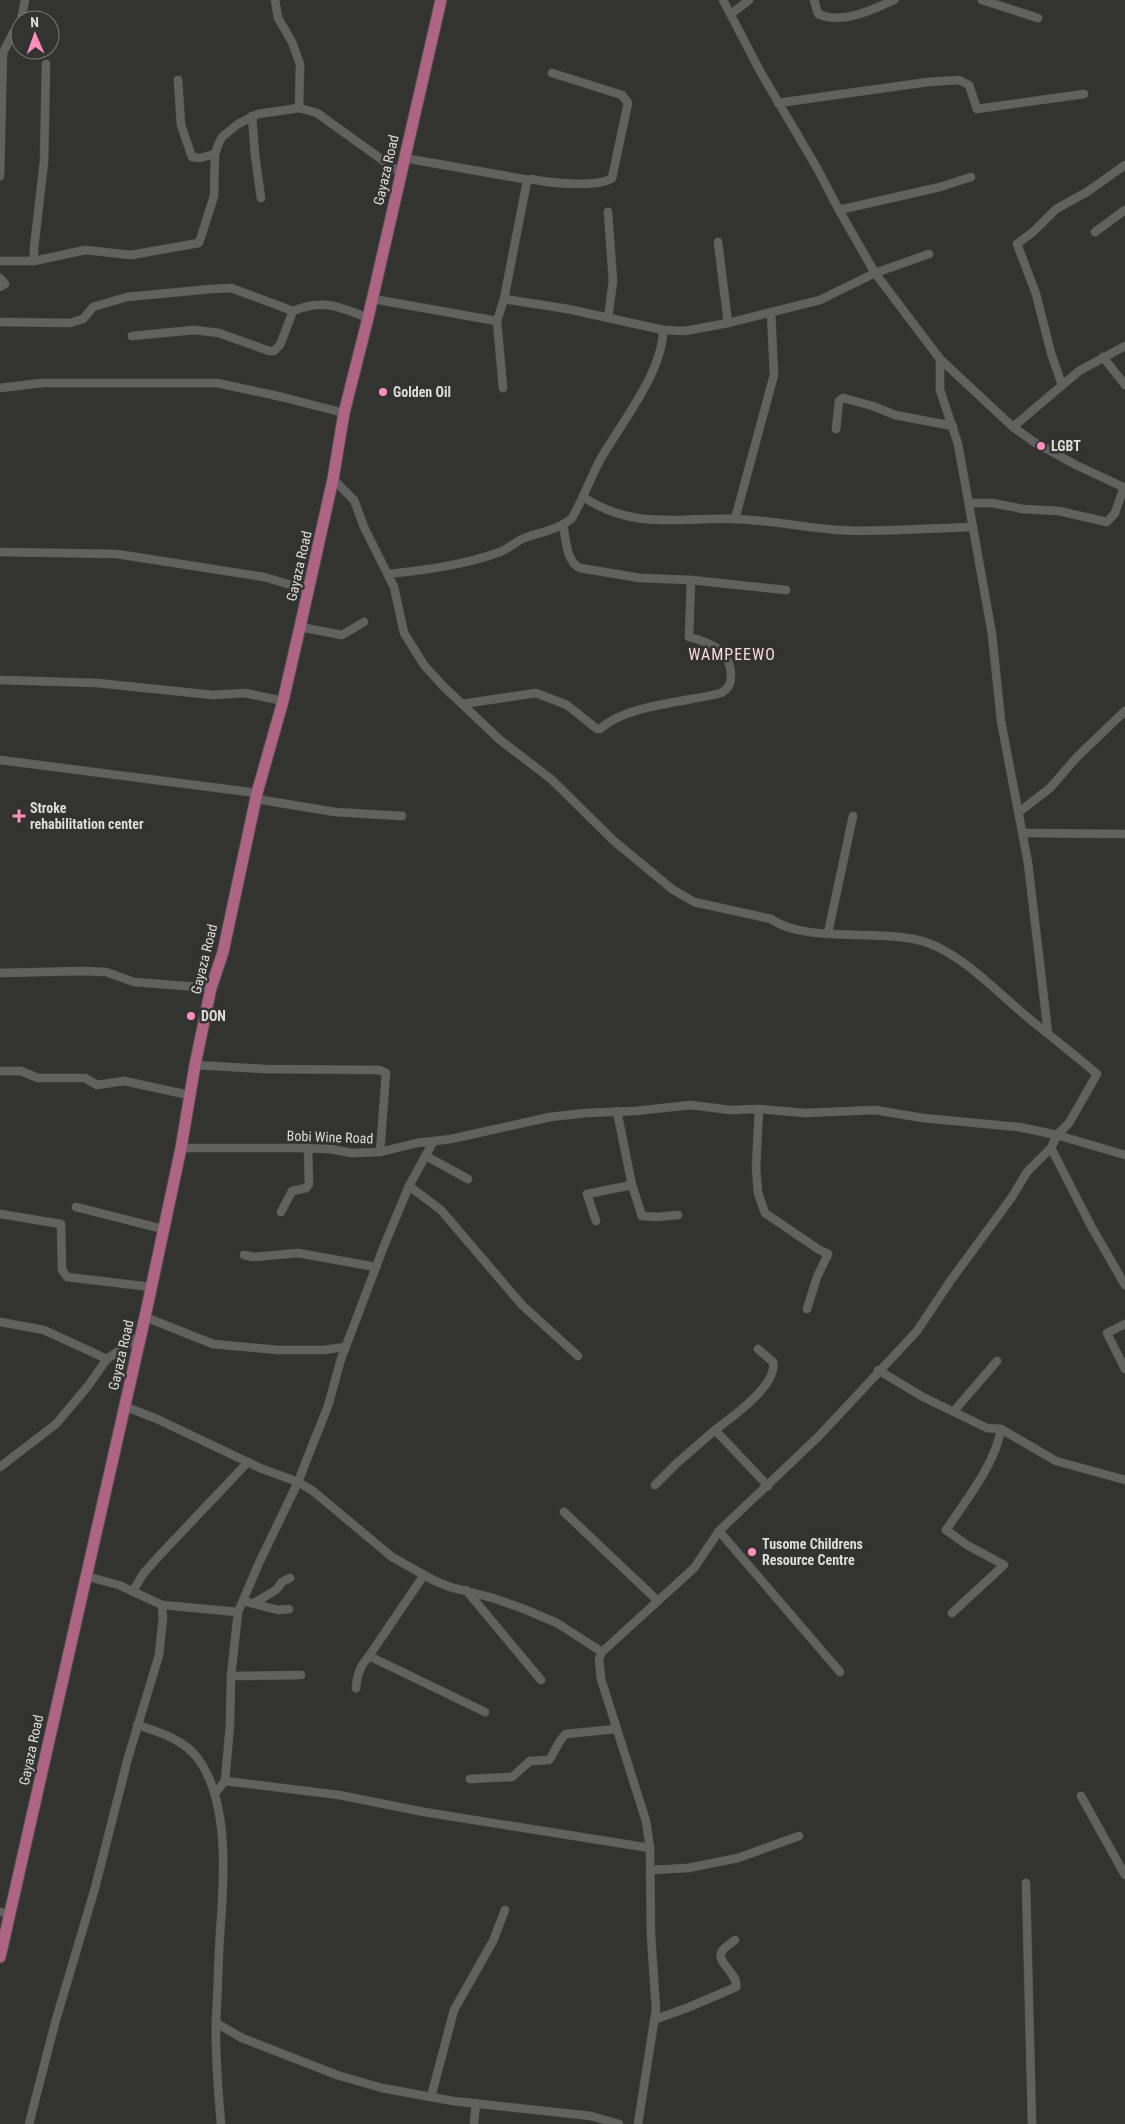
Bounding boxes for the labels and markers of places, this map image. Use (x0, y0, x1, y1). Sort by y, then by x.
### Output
place label: Golden Oil (393, 384, 451, 400)
marker: Golden Oil (377, 386, 389, 398)
place label: LGBT (1051, 438, 1081, 454)
marker: LGBT (1035, 440, 1047, 452)
place label: Stroke rehabilitation center (30, 800, 144, 832)
marker: Stroke rehabilitation center (12, 809, 26, 823)
place label: DON (201, 1008, 226, 1024)
marker: DON (185, 1010, 197, 1022)
place label: Tusome Childrens Resource Centre (762, 1536, 863, 1568)
marker: Tusome Childrens Resource Centre (746, 1546, 758, 1558)

